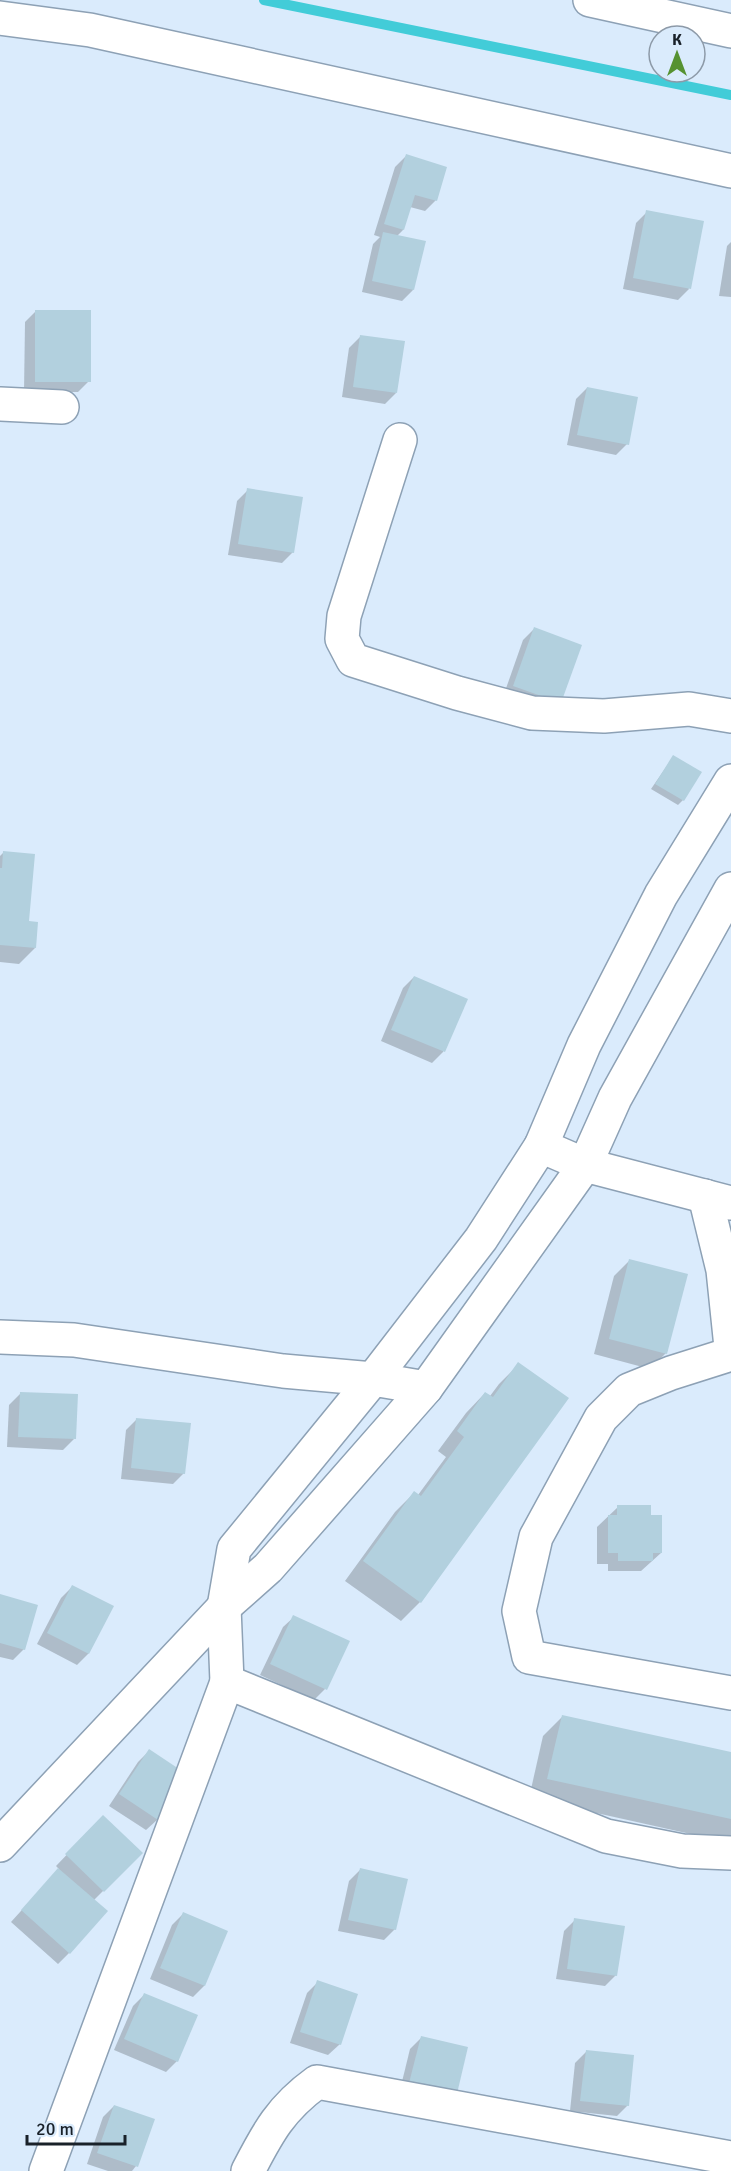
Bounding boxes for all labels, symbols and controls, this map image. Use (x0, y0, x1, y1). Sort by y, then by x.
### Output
north arrow (647, 24, 707, 84)
text: K (672, 30, 682, 50)
scale bar (27, 2108, 124, 2146)
text: 20 m (36, 2118, 74, 2140)

